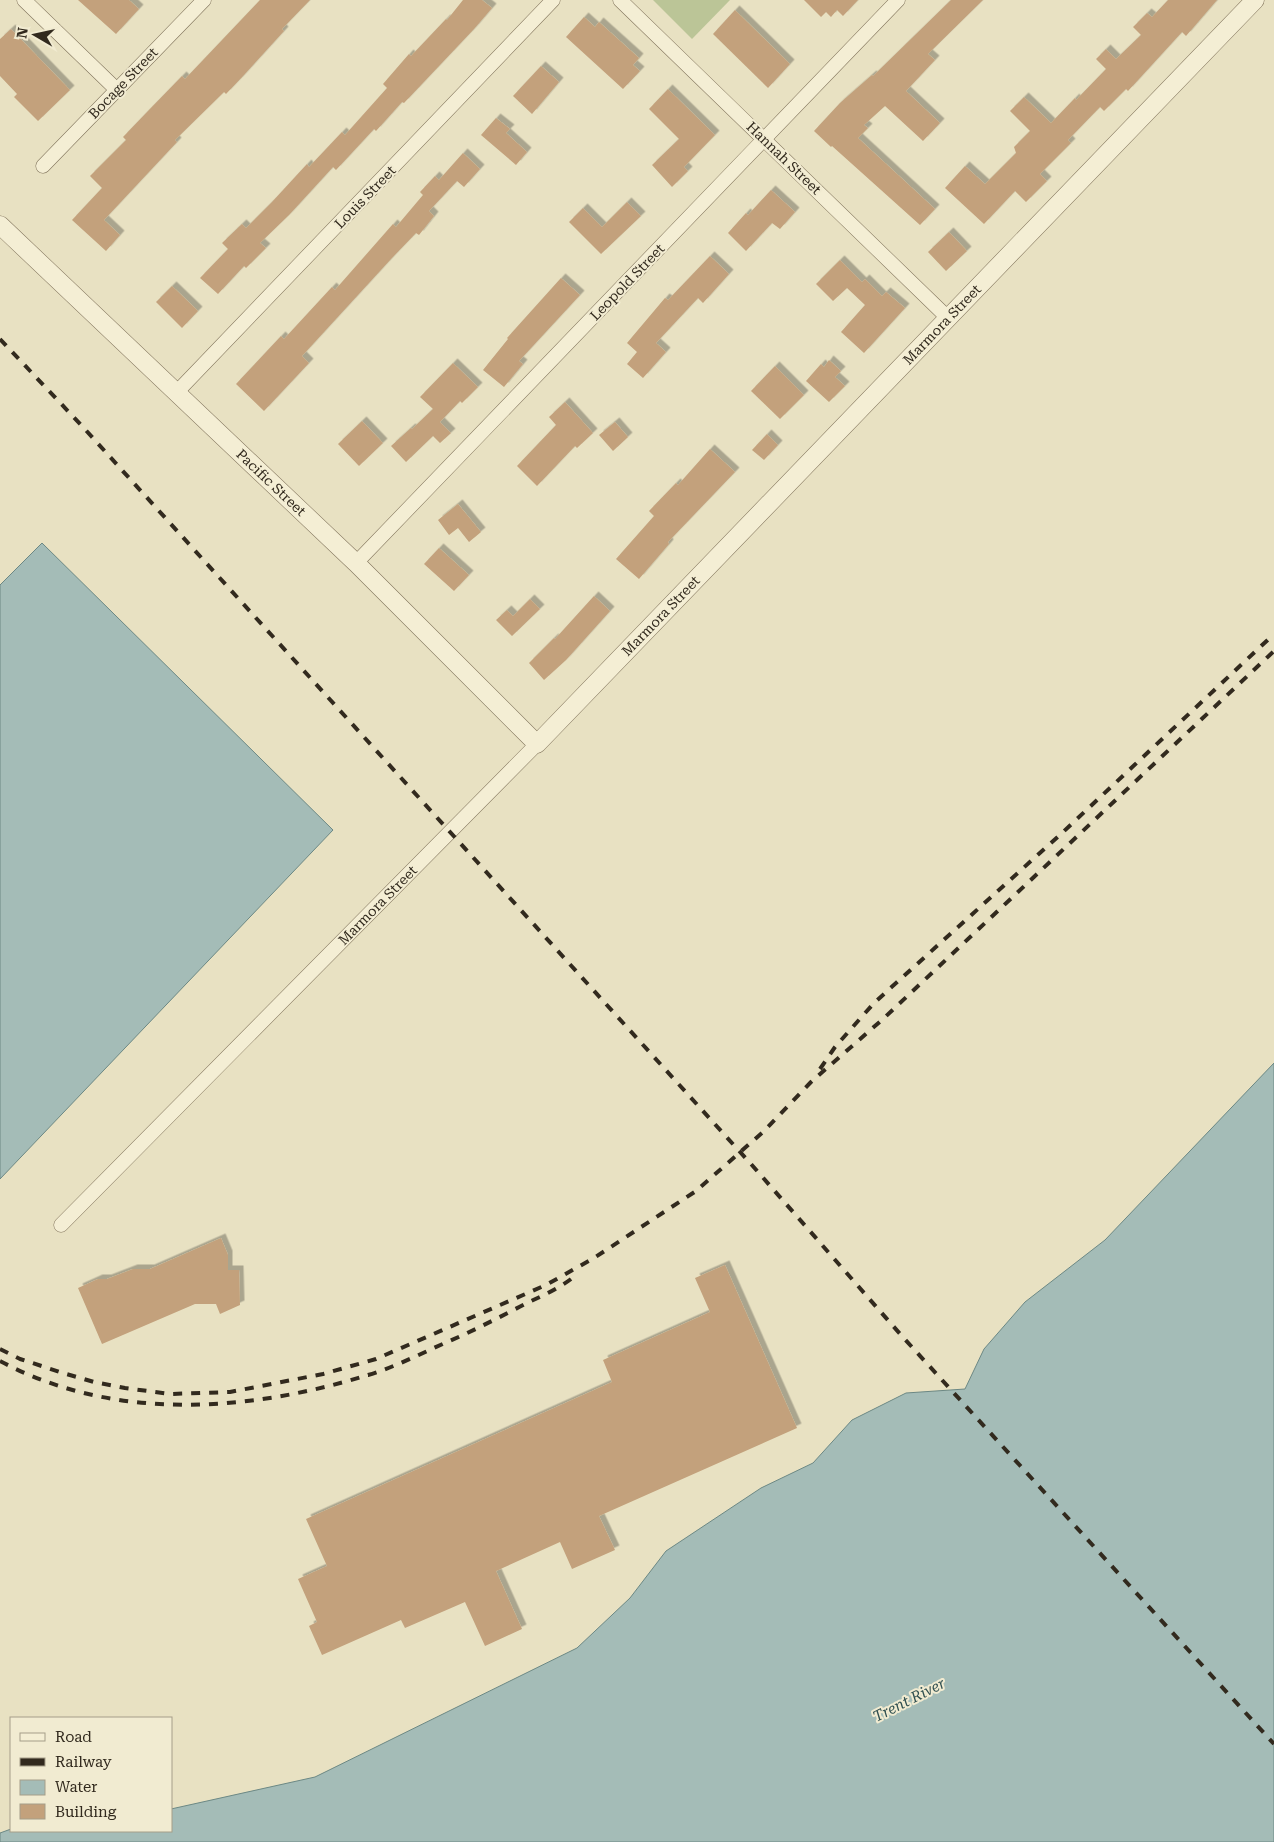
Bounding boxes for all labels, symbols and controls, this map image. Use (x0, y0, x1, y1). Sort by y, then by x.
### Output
north arrow (10, 10, 60, 60)
text: N (13, 26, 31, 40)
street label: Bocage Street (85, 44, 161, 122)
street label: Hannah Street (743, 118, 825, 198)
street label: Louis Street (331, 162, 399, 232)
street label: Leopold Street (587, 241, 667, 323)
street label: Marmora Street (900, 281, 984, 368)
street label: Pacific Street (233, 446, 309, 519)
street label: Marmora Street (619, 573, 703, 659)
street label: Marmora Street (335, 862, 420, 948)
water label: Trent River (870, 1674, 949, 1726)
legend (10, 1717, 172, 1832)
text: Road (55, 1728, 92, 1746)
text: Railway (55, 1753, 112, 1771)
text: Water (55, 1778, 97, 1796)
text: Building (55, 1803, 117, 1821)

